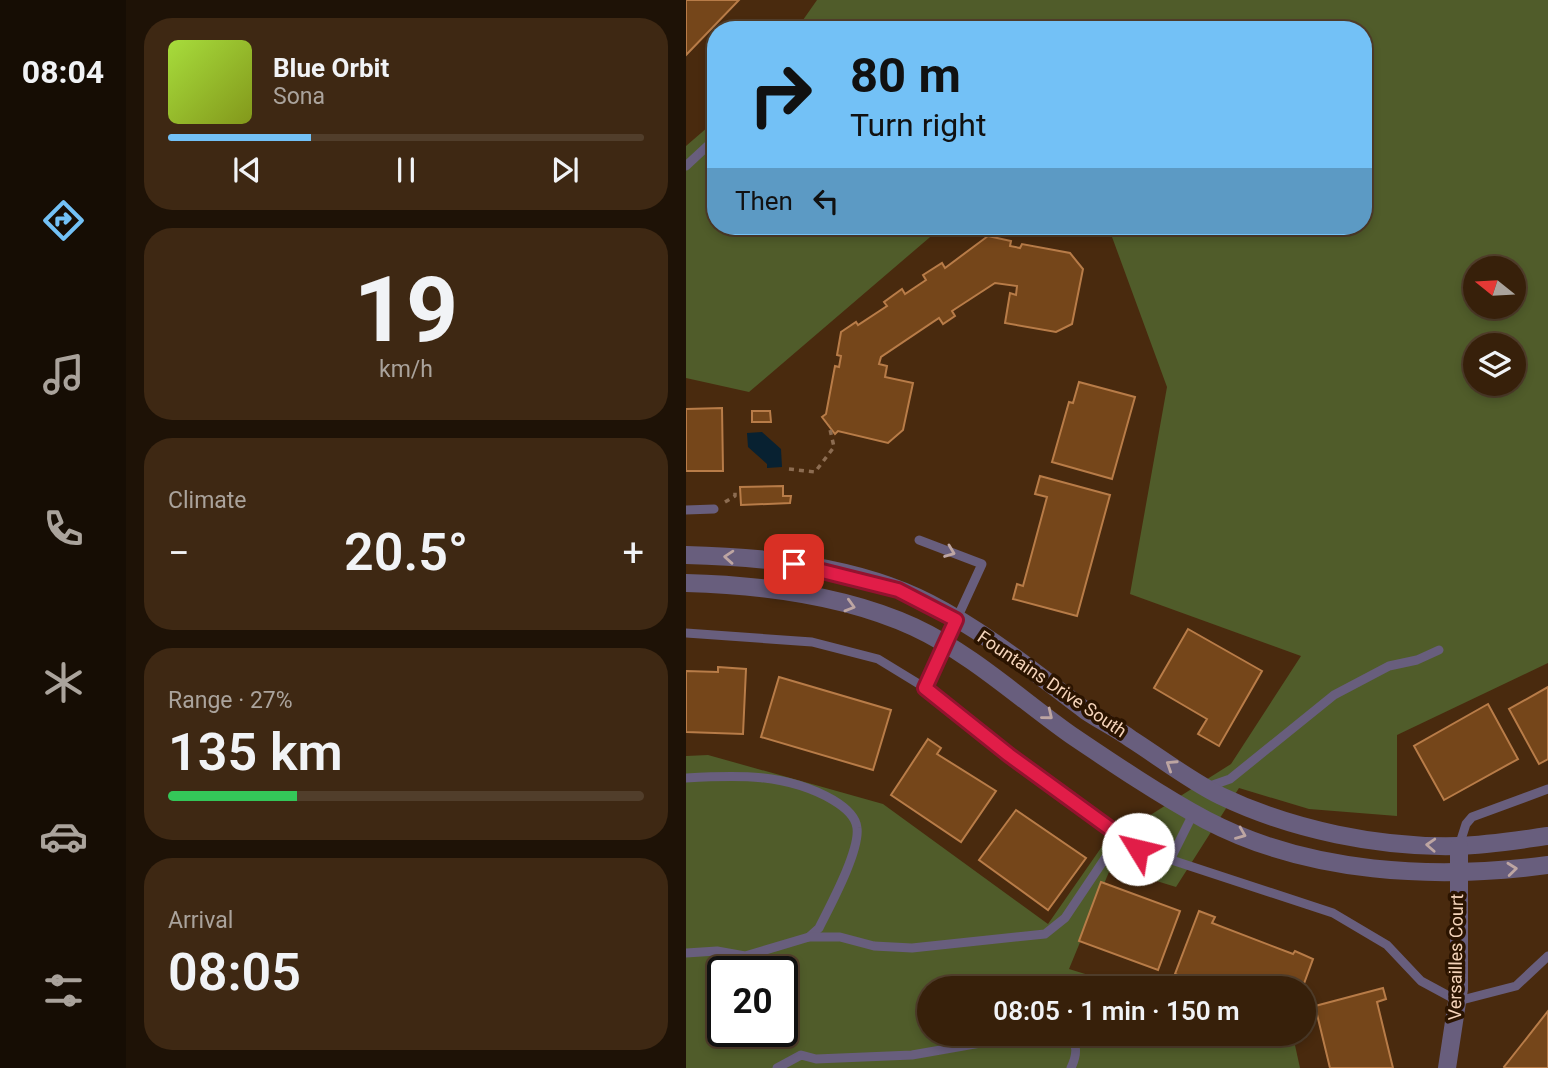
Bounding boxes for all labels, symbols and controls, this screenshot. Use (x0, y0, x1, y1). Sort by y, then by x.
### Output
text: 80 m (850, 47, 961, 104)
icon: right (735, 49, 826, 140)
text: 08:04 (22, 53, 104, 91)
text: Blue Orbit (273, 53, 389, 83)
text: Sona (273, 83, 325, 110)
text: Turn right (850, 106, 986, 144)
icon: previous (228, 151, 266, 189)
icon: pause (387, 151, 425, 189)
icon: next (546, 151, 584, 189)
icon: left (807, 182, 845, 220)
text: Then (735, 186, 793, 216)
icon: directions (39, 196, 88, 245)
north arrow (1463, 256, 1526, 318)
map controls (1463, 256, 1526, 396)
text: 19 (354, 257, 458, 363)
button: layers (1463, 333, 1526, 396)
icon: music (39, 350, 88, 399)
text: km/h (379, 356, 433, 383)
text: Climate (168, 487, 247, 514)
icon: phone (39, 504, 88, 553)
text: 20.5° (344, 522, 468, 583)
text: − (168, 531, 190, 575)
text: + (622, 531, 644, 575)
pin (764, 534, 824, 594)
one-way arrow (944, 544, 956, 558)
icon: arrive (775, 545, 813, 583)
one-way arrow (724, 550, 735, 565)
one-way arrow (844, 597, 856, 612)
street label: Fountains Drive South (974, 626, 1131, 741)
icon: climate (39, 658, 88, 707)
text: Range · 27% (168, 687, 293, 714)
one-way arrow (1039, 707, 1052, 719)
text: 135 km (168, 722, 343, 783)
one-way arrow (1165, 760, 1178, 773)
icon: car (39, 812, 88, 861)
position arrow (1101, 812, 1175, 886)
one-way arrow (1233, 826, 1246, 840)
one-way arrow (1426, 837, 1437, 852)
one-way arrow (1507, 862, 1518, 877)
street label: Versailles Court (1444, 893, 1467, 1020)
text: Arrival (168, 907, 233, 934)
text: 08:05 (168, 942, 301, 1003)
speed limit sign: 20 (707, 956, 798, 1047)
icon: filters (39, 966, 88, 1015)
text: 08:05 · 1 min · 150 m (993, 996, 1240, 1026)

